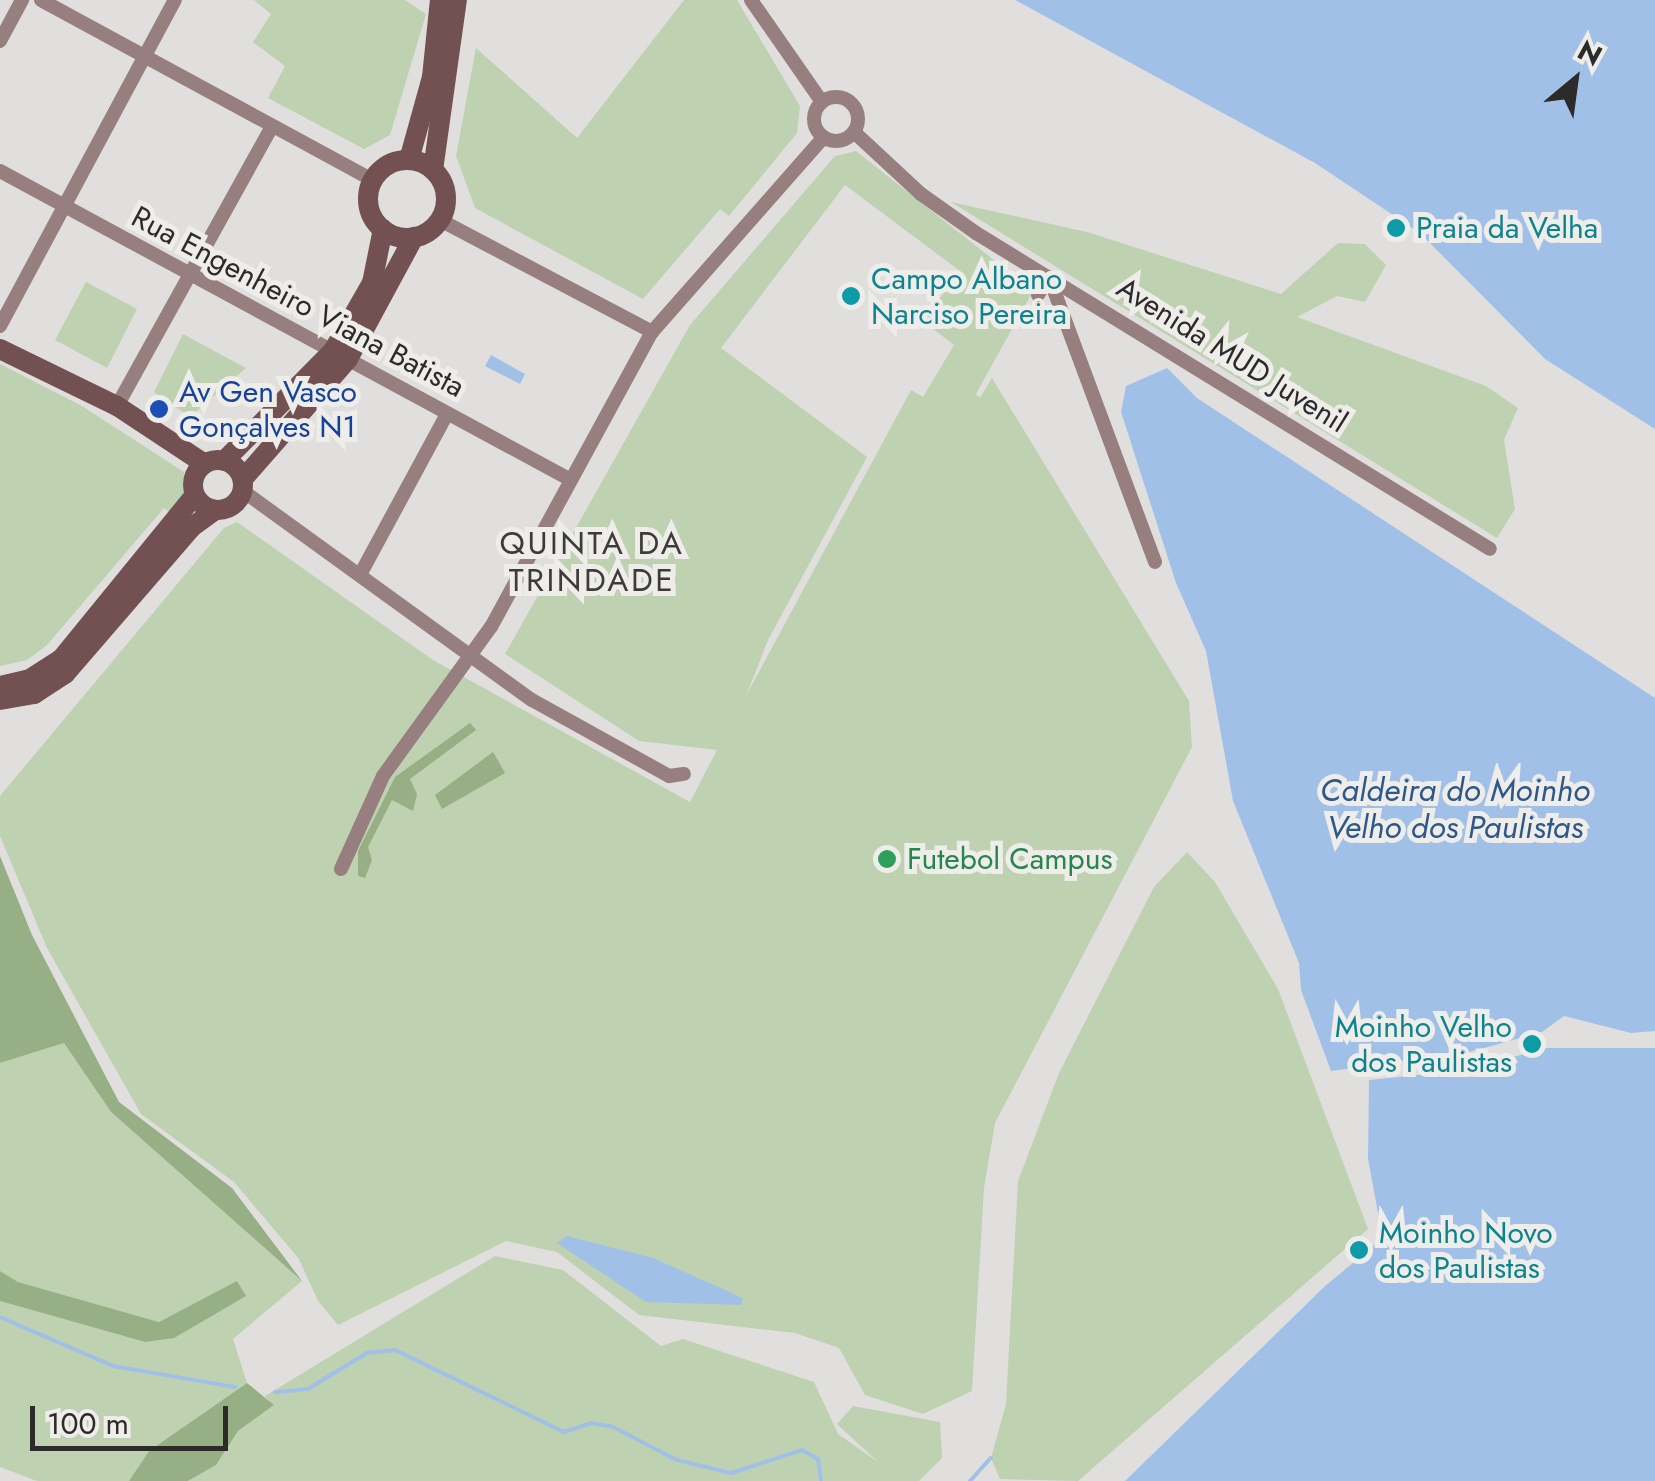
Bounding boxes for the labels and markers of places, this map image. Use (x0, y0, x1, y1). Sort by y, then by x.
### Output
place label: Praia da Velha (1416, 210, 1598, 246)
marker: Praia da Velha (1385, 217, 1407, 239)
place label: Campo Albano Narciso Pereira (871, 261, 1067, 332)
marker: Campo Albano Narciso Pereira (840, 285, 862, 307)
place label: Av Gen Vasco Gonçalves N1 (179, 374, 357, 444)
marker: Av Gen Vasco Gonçalves N1 (148, 398, 170, 420)
place label: Futebol Campus (907, 841, 1112, 877)
marker: Futebol Campus (876, 848, 898, 870)
place label: Moinho Velho dos Paulistas (1335, 1009, 1512, 1080)
marker: Moinho Velho dos Paulistas (1521, 1033, 1543, 1055)
place label: Moinho Novo dos Paulistas (1379, 1215, 1553, 1286)
marker: Moinho Novo dos Paulistas (1348, 1239, 1370, 1261)

